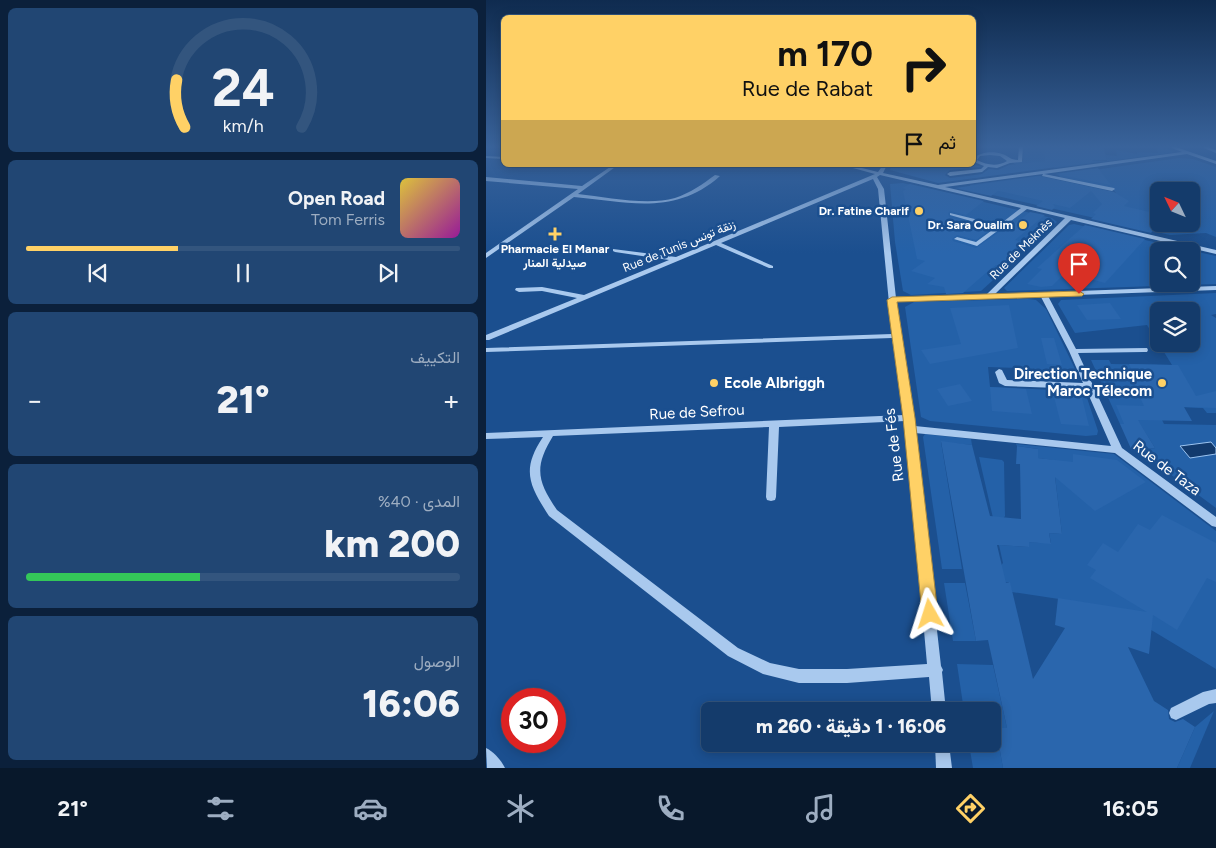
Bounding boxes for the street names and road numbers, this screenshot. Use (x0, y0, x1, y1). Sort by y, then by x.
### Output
street label: Rue de Meknès (987, 215, 1056, 282)
street label: Rue de Tunis زنقة تونس (621, 217, 738, 276)
street label: Rue de Sefrou (649, 401, 745, 423)
street label: Rue de Fés (881, 407, 907, 483)
street label: Rue de Taza (1129, 437, 1205, 499)

